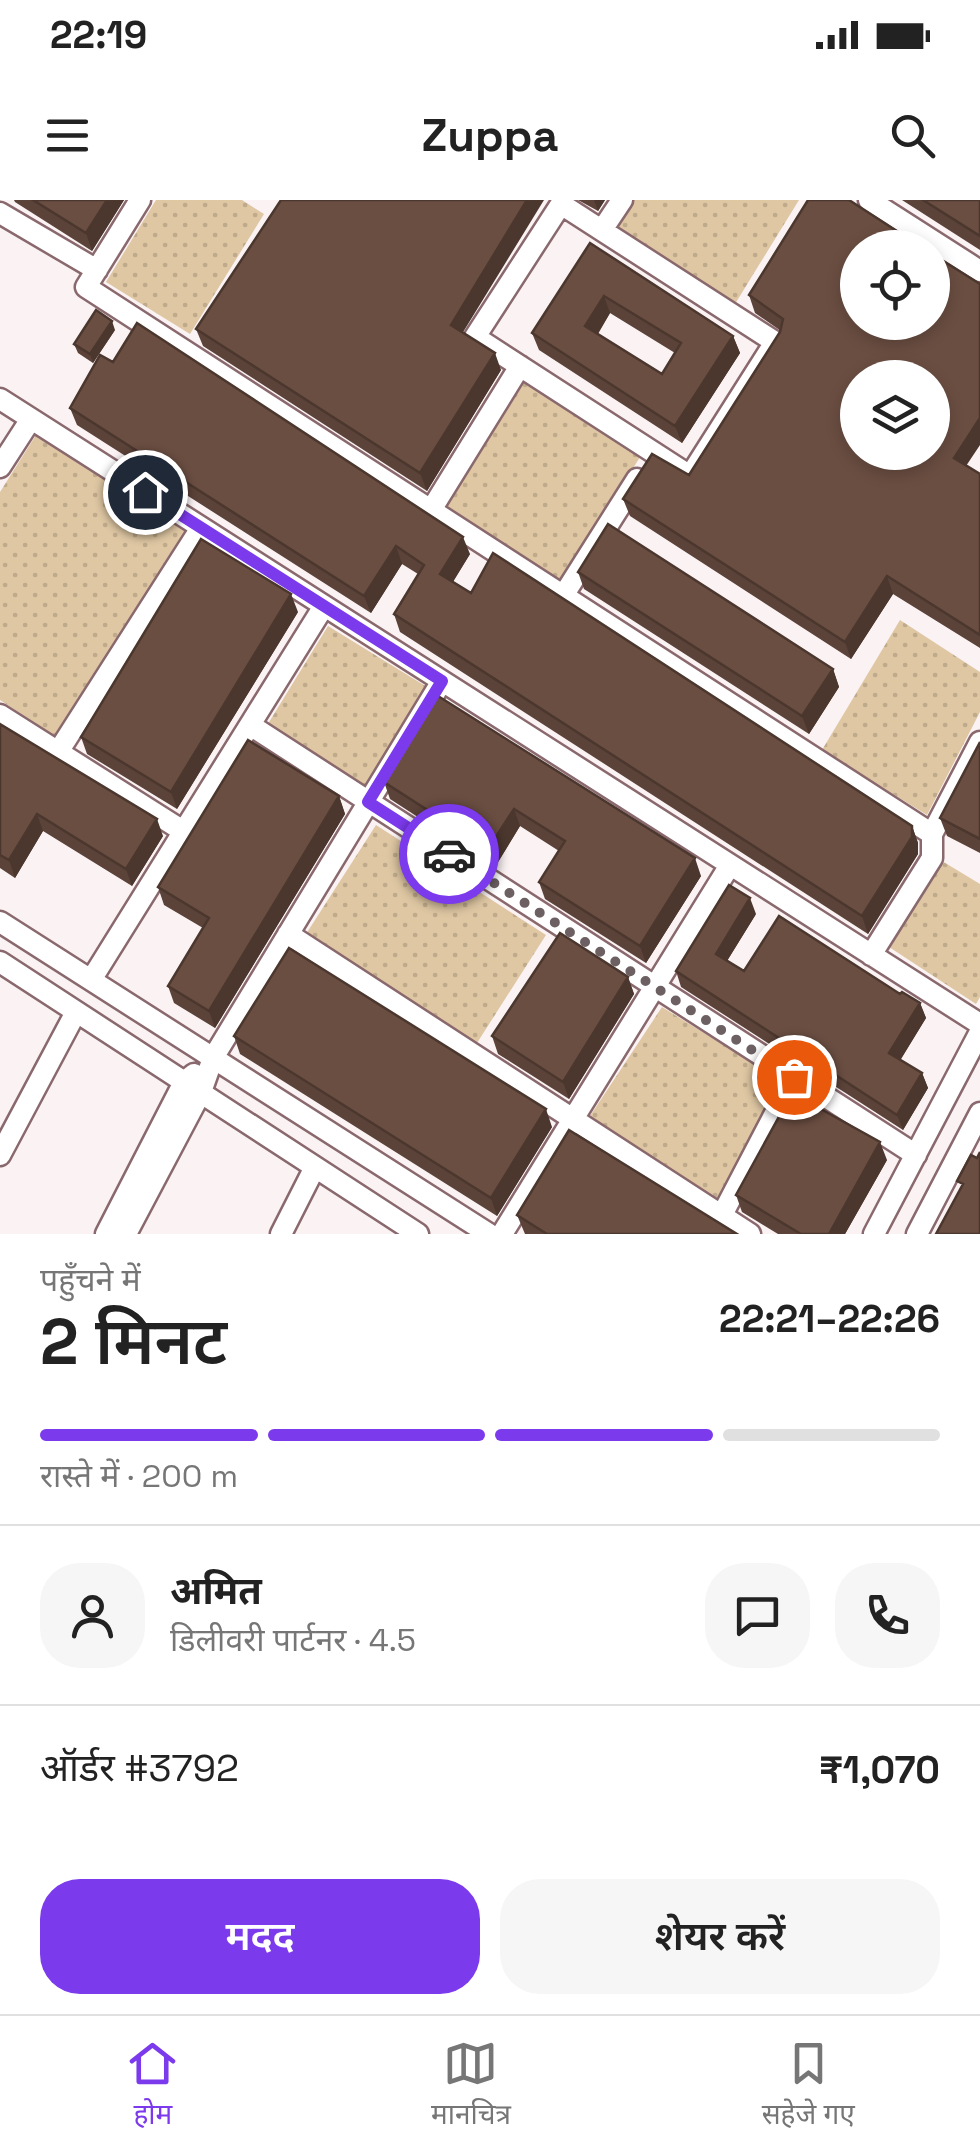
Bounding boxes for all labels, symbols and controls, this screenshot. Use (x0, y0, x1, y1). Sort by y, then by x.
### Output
text: 22:19 (50, 11, 147, 59)
text: Zuppa (422, 107, 558, 164)
icon: menu (40, 108, 95, 163)
icon: search (885, 108, 940, 163)
map controls (840, 230, 950, 470)
button: locate (840, 230, 950, 340)
button: layers (840, 360, 950, 470)
pin (103, 450, 188, 535)
icon: home (118, 465, 173, 520)
courier (399, 804, 499, 904)
icon: car (422, 827, 477, 882)
pin (752, 1035, 837, 1120)
icon: bag (767, 1050, 822, 1105)
text: पहुँचने में (40, 1260, 141, 1300)
text: 22:21–22:26 (719, 1295, 940, 1343)
text: 2 मिनट (40, 1300, 227, 1383)
text: रास्ते में · 200 m (40, 1456, 238, 1496)
button: person (40, 1563, 145, 1668)
button: chat (705, 1563, 810, 1668)
button: phone (835, 1563, 940, 1668)
text: अमित (170, 1567, 262, 1615)
text: डिलीवरी पार्टनर · 4.5 (170, 1620, 416, 1660)
text: ऑर्डर #3792 (40, 1744, 239, 1792)
text: ₹1,070 (819, 1746, 940, 1794)
button: मदद (40, 1879, 480, 1994)
button: शेयर करें (500, 1879, 940, 1994)
tab: होम (125, 2036, 180, 2135)
tab: मानचित्र (431, 2036, 511, 2135)
tab: सहेजे गए (762, 2036, 855, 2135)

